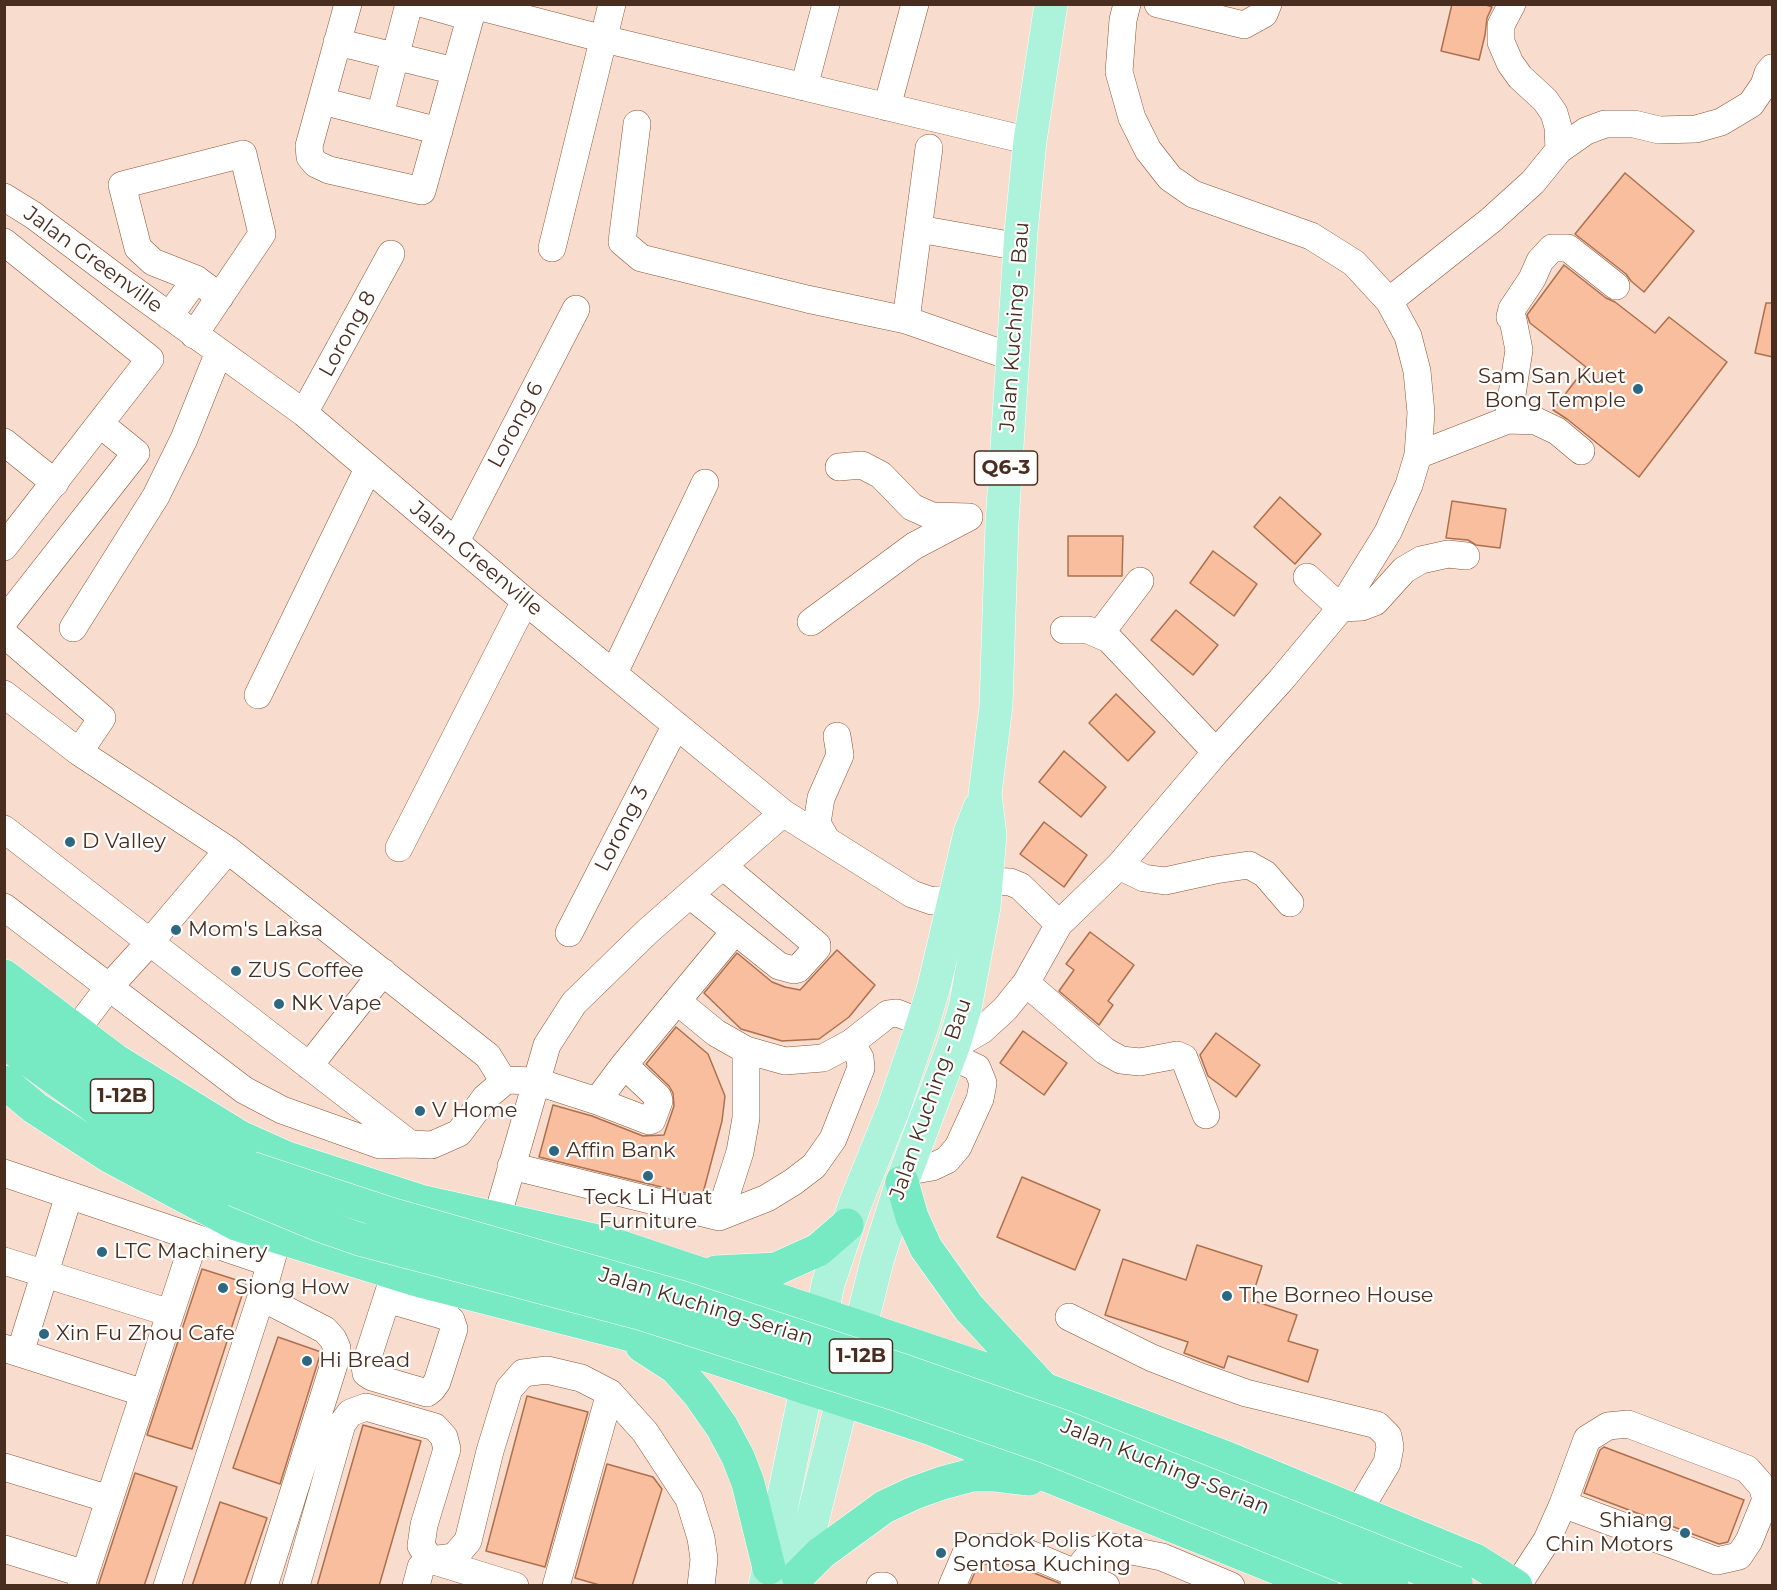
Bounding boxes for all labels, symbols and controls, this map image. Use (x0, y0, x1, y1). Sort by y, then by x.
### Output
street label: Jalan Greenville (19, 201, 167, 319)
street label: Jalan Kuching - Bau (995, 221, 1035, 433)
street label: Lorong 8 (314, 287, 382, 381)
place label: Sam San Kuet Bong Temple (1478, 364, 1626, 414)
street label: Lorong 6 (483, 378, 549, 472)
marker: Sam San Kuet Bong Temple (1631, 382, 1645, 396)
road number: Q6-3 (974, 451, 1038, 485)
street label: Jalan Greenville (405, 496, 547, 622)
street label: Lorong 3 (590, 782, 654, 876)
place label: D Valley (82, 829, 166, 855)
marker: D Valley (63, 835, 77, 849)
place label: Mom's Laksa (188, 917, 323, 943)
marker: Mom's Laksa (169, 923, 183, 937)
place label: ZUS Coffee (248, 958, 364, 984)
marker: ZUS Coffee (229, 964, 243, 978)
place label: NK Vape (291, 991, 381, 1017)
street label: Jalan Kuching - Bau (885, 995, 977, 1203)
marker: NK Vape (272, 997, 286, 1011)
road number: 1-12B (90, 1079, 154, 1113)
place label: V Home (432, 1098, 517, 1124)
marker: V Home (413, 1104, 427, 1118)
place label: Affin Bank (566, 1138, 676, 1164)
marker: Affin Bank (547, 1144, 561, 1158)
marker: Teck Li Huat Furniture (641, 1169, 655, 1183)
place label: Teck Li Huat Furniture (584, 1185, 712, 1235)
place label: LTC Machinery (114, 1239, 267, 1265)
marker: LTC Machinery (95, 1245, 109, 1259)
street label: Jalan Kuching-Serian (596, 1262, 816, 1352)
place label: Siong How (235, 1275, 349, 1301)
marker: Siong How (216, 1281, 230, 1295)
place label: The Borneo House (1239, 1283, 1434, 1309)
marker: The Borneo House (1220, 1289, 1234, 1303)
place label: Xin Fu Zhou Cafe (56, 1321, 235, 1347)
marker: Xin Fu Zhou Cafe (37, 1327, 51, 1341)
road number: 1-12B (830, 1339, 892, 1373)
place label: Hi Bread (319, 1348, 410, 1374)
marker: Hi Bread (300, 1354, 314, 1368)
street label: Jalan Kuching-Serian (1057, 1414, 1273, 1520)
place label: Shiang Chin Motors (1545, 1508, 1673, 1558)
marker: Shiang Chin Motors (1678, 1526, 1692, 1540)
place label: Pondok Polis Kota Sentosa Kuching (953, 1528, 1144, 1578)
marker: Pondok Polis Kota Sentosa Kuching (934, 1546, 948, 1560)

